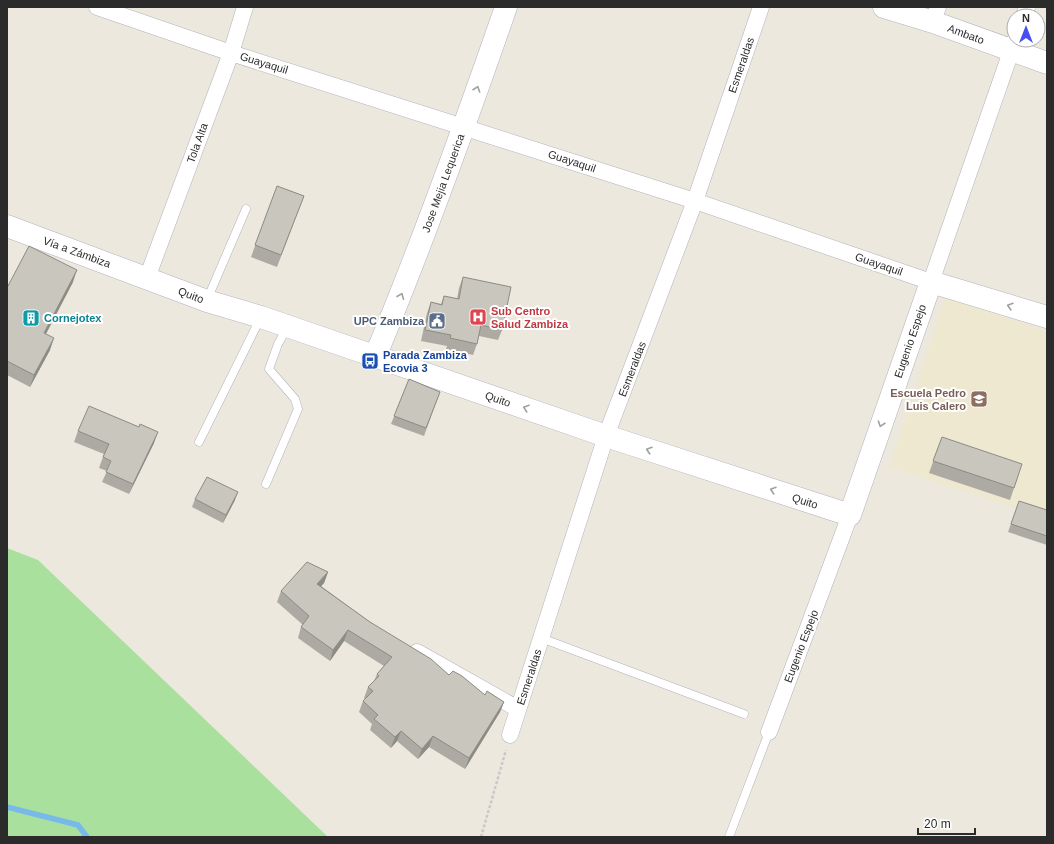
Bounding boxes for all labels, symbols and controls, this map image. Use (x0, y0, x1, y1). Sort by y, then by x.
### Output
north arrow (1006, 8, 1046, 48)
text: N (1022, 12, 1030, 24)
street label: Ambato (946, 22, 986, 46)
street label: Esmeraldas (726, 35, 756, 94)
street label: Guayaquil (239, 50, 289, 76)
one-way arrow (472, 86, 481, 93)
street label: Tola Alta (184, 121, 210, 165)
street label: Jose Mejia Lequerica (420, 131, 467, 234)
street label: Guayaquil (547, 148, 597, 174)
street label: Vía a Zámbiza (42, 234, 113, 270)
street label: Guayaquil (854, 250, 904, 278)
street label: Quito (177, 285, 205, 305)
one-way arrow (396, 292, 404, 299)
one-way arrow (1006, 302, 1013, 311)
street label: Eugenio Espejo (892, 303, 928, 379)
place label: Sub Centro Salud Zambiza (491, 305, 569, 330)
hospital icon: Sub Centro Salud Zambiza (468, 307, 488, 327)
building icon: Cornejotex (21, 308, 41, 328)
public building icon: UPC Zambiza (427, 311, 447, 331)
place label: Cornejotex (44, 312, 102, 324)
place label: UPC Zambiza (354, 315, 425, 327)
street label: Esmeraldas (616, 339, 648, 398)
place label: Parada Zambiza Ecovia 3 (383, 349, 468, 374)
bus stop icon: Parada Zambiza Ecovia 3 (360, 351, 380, 371)
place label: Escuela Pedro Luis Calero (890, 387, 966, 412)
street label: Quito (484, 389, 512, 409)
school or university icon: Escuela Pedro Luis Calero (969, 389, 989, 409)
one-way arrow (523, 405, 530, 413)
one-way arrow (878, 421, 886, 428)
one-way arrow (646, 446, 653, 455)
one-way arrow (769, 487, 776, 495)
street label: Quito (791, 491, 819, 511)
street label: Eugenio Espejo (782, 608, 820, 684)
street label: Esmeraldas (514, 647, 544, 706)
scale bar (918, 810, 975, 836)
text: 20 m (924, 817, 951, 831)

